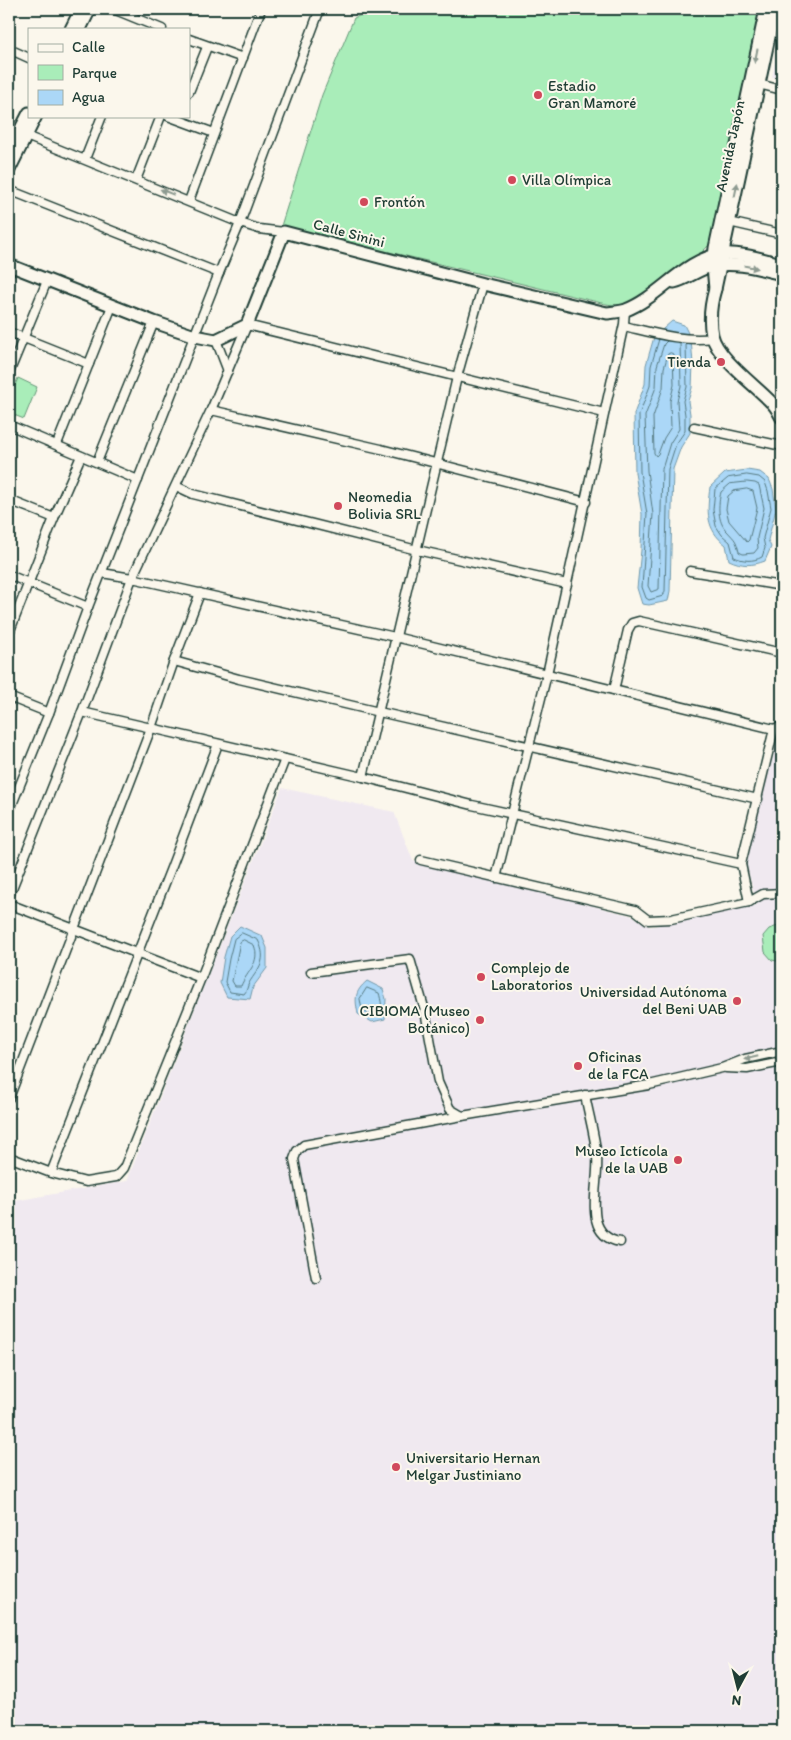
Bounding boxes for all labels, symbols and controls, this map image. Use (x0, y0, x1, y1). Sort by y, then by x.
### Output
legend (28, 28, 190, 118)
text: Calle (72, 38, 105, 56)
one-way arrow (752, 49, 760, 64)
text: Parque (72, 64, 117, 82)
place label: Estadio Gran Mamoré (548, 77, 636, 112)
text: Agua (72, 88, 106, 106)
marker: Estadio Gran Mamoré (532, 89, 544, 101)
street label: Avenida Japón (712, 99, 748, 193)
place label: Villa Olímpica (522, 171, 612, 189)
marker: Villa Olímpica (506, 174, 518, 186)
one-way arrow (732, 183, 740, 198)
one-way arrow (160, 188, 174, 196)
place label: Frontón (374, 193, 426, 211)
marker: Frontón (358, 196, 370, 208)
street label: Calle Sinini (311, 215, 387, 251)
one-way arrow (744, 264, 760, 272)
place label: Tienda (667, 353, 711, 371)
marker: Tienda (715, 356, 727, 368)
place label: Neomedia Bolivia SRL (348, 488, 421, 523)
marker: Neomedia Bolivia SRL (332, 500, 344, 512)
place label: Complejo de Laboratorios (491, 959, 573, 994)
marker: Complejo de Laboratorios (475, 971, 487, 983)
place label: Universidad Autónoma del Beni UAB (580, 983, 727, 1018)
marker: Universidad Autónoma del Beni UAB (731, 995, 743, 1007)
place label: CIBIOMA (Museo Botánico) (359, 1002, 470, 1037)
marker: CIBIOMA (Museo Botánico) (474, 1014, 486, 1026)
place label: Oficinas de la FCA (588, 1048, 649, 1083)
one-way arrow (744, 1054, 759, 1062)
marker: Oficinas de la FCA (572, 1060, 584, 1072)
place label: Museo Ictícola de la UAB (575, 1142, 669, 1177)
marker: Museo Ictícola de la UAB (672, 1154, 684, 1166)
place label: Universitario Hernan Melgar Justiniano (406, 1449, 541, 1484)
marker: Universitario Hernan Melgar Justiniano (390, 1461, 402, 1473)
north arrow (714, 1662, 764, 1712)
text: N (731, 1691, 742, 1709)

